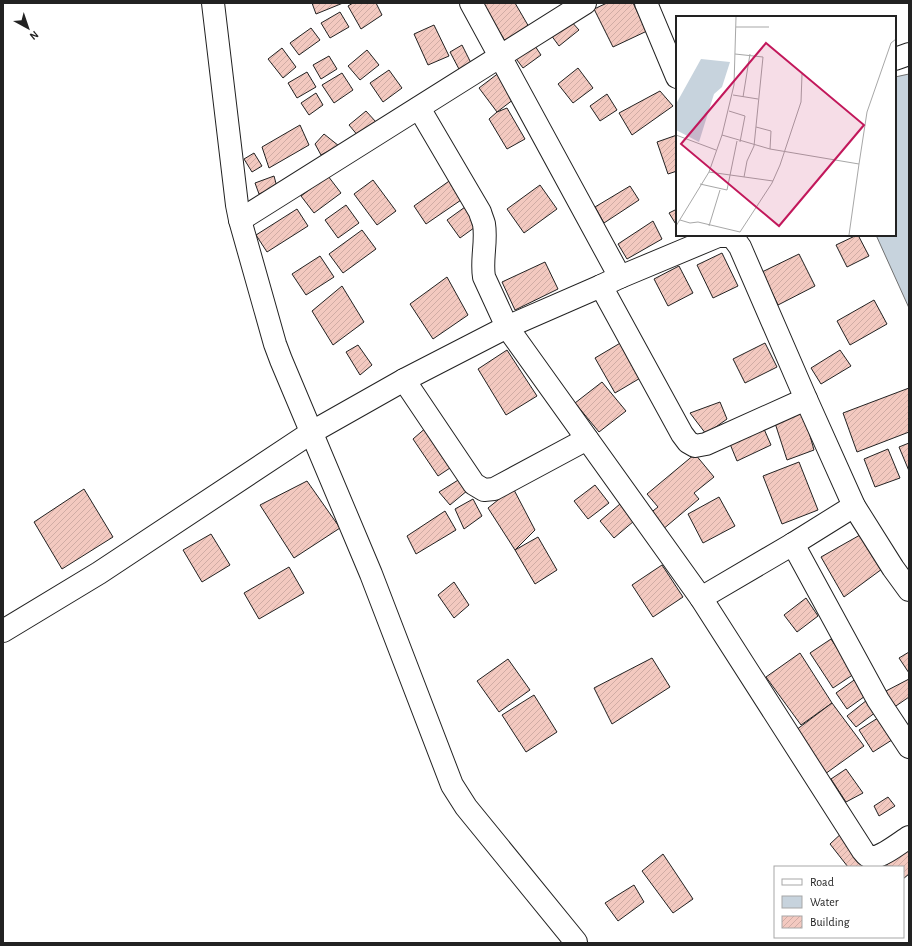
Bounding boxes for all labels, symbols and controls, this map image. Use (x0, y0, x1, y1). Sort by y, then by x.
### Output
north arrow (8, 8, 48, 48)
inset map (676, 16, 896, 236)
text: N (28, 29, 41, 42)
legend (774, 866, 904, 938)
text: Road (810, 876, 834, 888)
text: Water (810, 896, 839, 908)
text: Building (810, 916, 850, 928)

